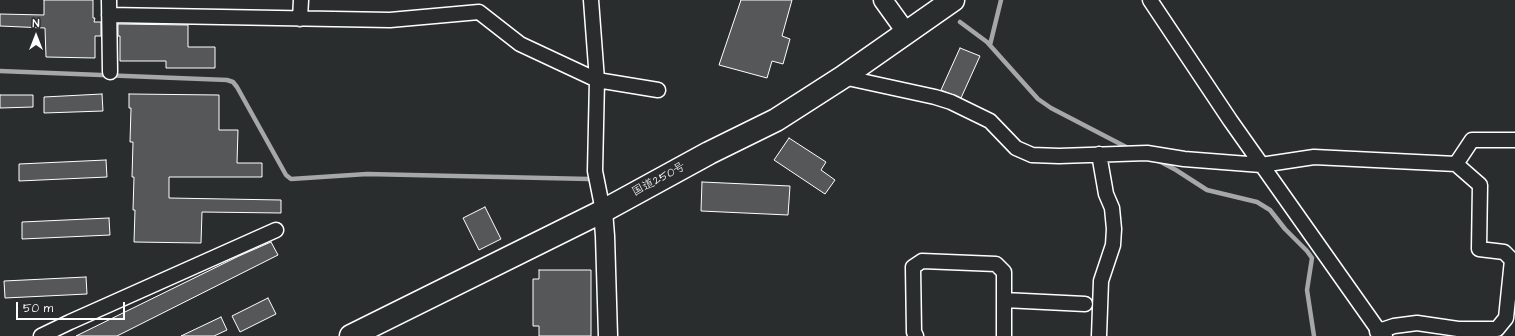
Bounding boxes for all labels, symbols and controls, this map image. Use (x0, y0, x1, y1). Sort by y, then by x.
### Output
north arrow (16, 16, 56, 56)
text: N (33, 16, 39, 31)
street label: 国道250号 (630, 160, 688, 200)
scale bar (18, 294, 127, 320)
text: 50 m (23, 300, 53, 317)

